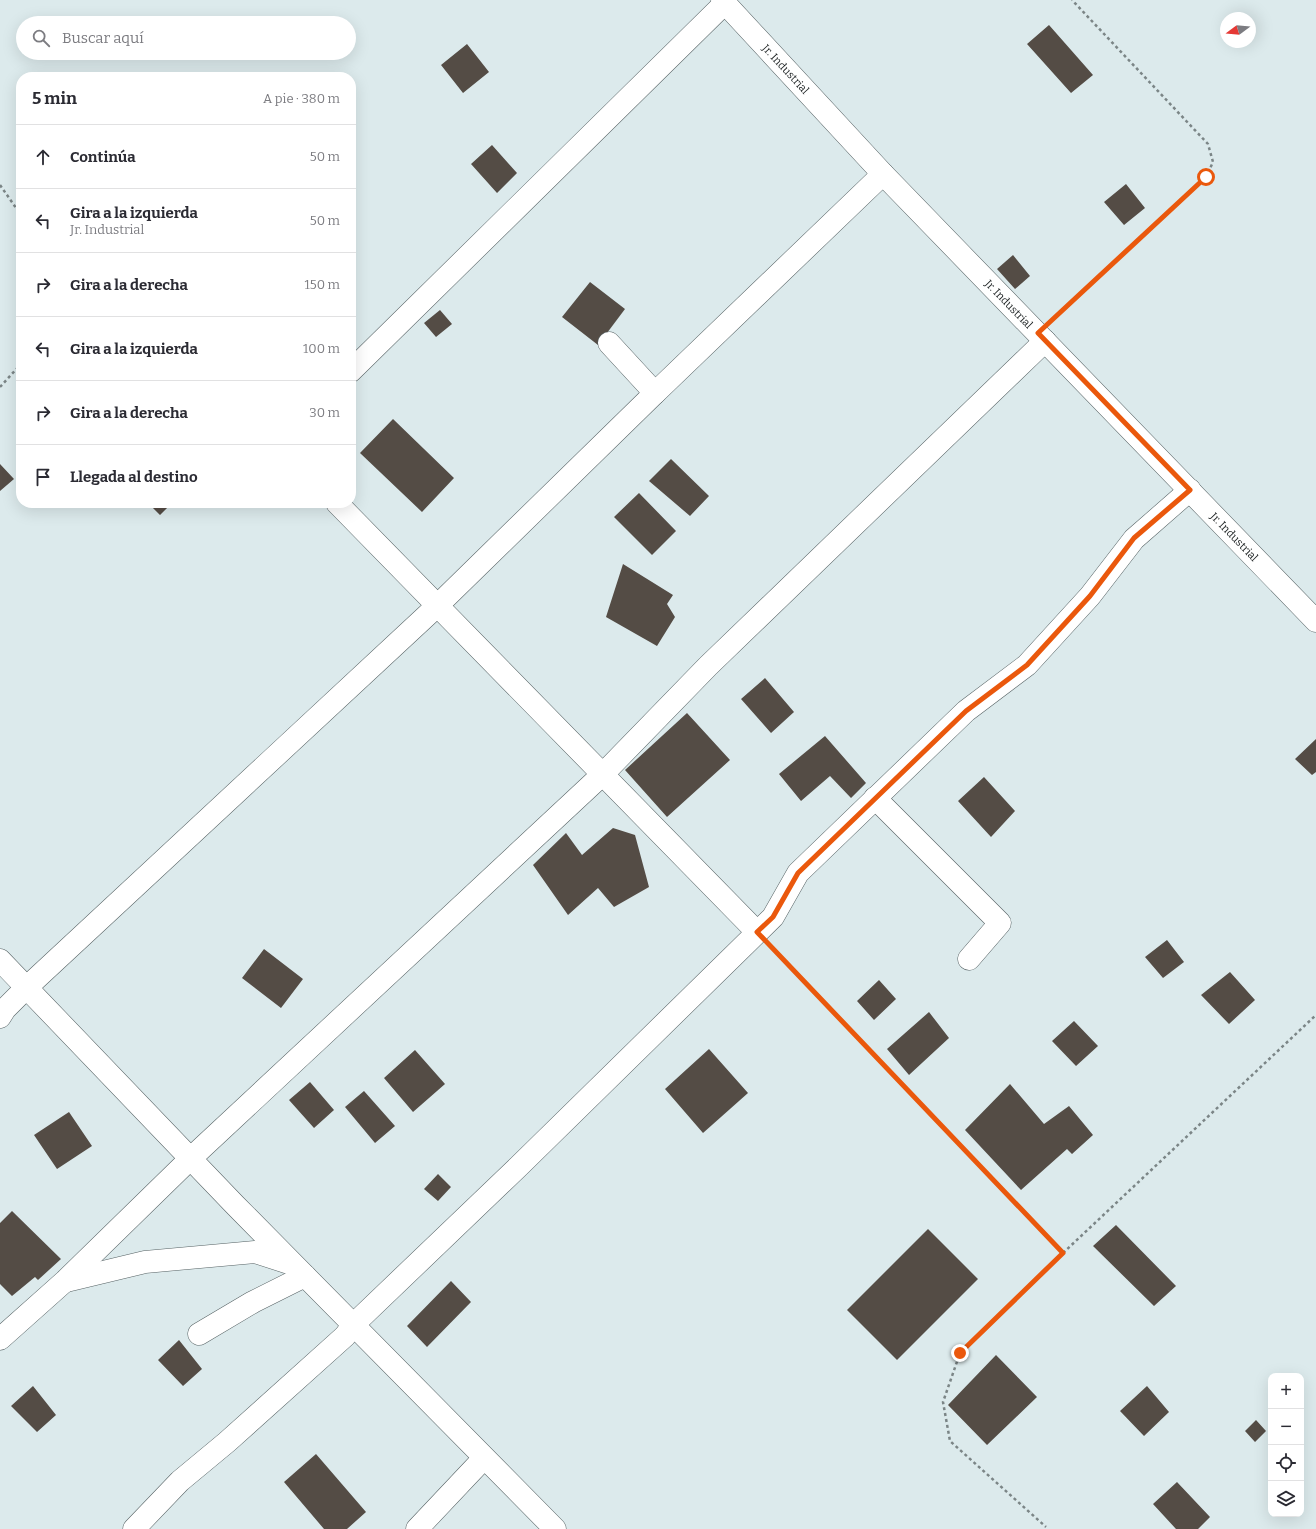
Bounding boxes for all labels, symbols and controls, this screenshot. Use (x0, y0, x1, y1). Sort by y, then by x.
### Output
north arrow (1220, 12, 1256, 48)
search box (16, 16, 356, 60)
icon: search (30, 27, 52, 49)
text: Buscar aquí (62, 29, 144, 47)
street label: Jr. Industrial (759, 41, 812, 96)
text: 5 min (32, 88, 77, 109)
text: A pie · 380 m (263, 91, 340, 106)
icon: ahead (32, 146, 54, 168)
text: Continúa (70, 148, 136, 166)
text: 50 m (310, 149, 340, 164)
route start (1197, 168, 1215, 186)
text: Gira a la izquierda (70, 204, 198, 222)
icon: left (32, 210, 54, 232)
text: 50 m (310, 213, 340, 228)
text: Jr. Industrial (70, 222, 144, 237)
icon: right (32, 274, 54, 296)
text: Gira a la derecha (70, 276, 188, 294)
street label: Jr. Industrial (982, 276, 1035, 331)
text: 150 m (304, 277, 340, 292)
icon: left (32, 338, 54, 360)
text: Gira a la izquierda (70, 340, 198, 358)
text: 100 m (303, 341, 340, 356)
icon: right (32, 402, 54, 424)
text: Gira a la derecha (70, 404, 188, 422)
text: 30 m (309, 405, 340, 420)
icon: arrive (32, 466, 54, 488)
text: Llegada al destino (70, 468, 198, 486)
street label: Jr. Industrial (1207, 509, 1261, 564)
route end (951, 1344, 969, 1362)
map controls (1268, 1373, 1304, 1517)
button: + (1268, 1373, 1304, 1409)
button: − (1268, 1409, 1304, 1445)
button: locate (1268, 1445, 1304, 1481)
button: layers (1268, 1481, 1304, 1517)

